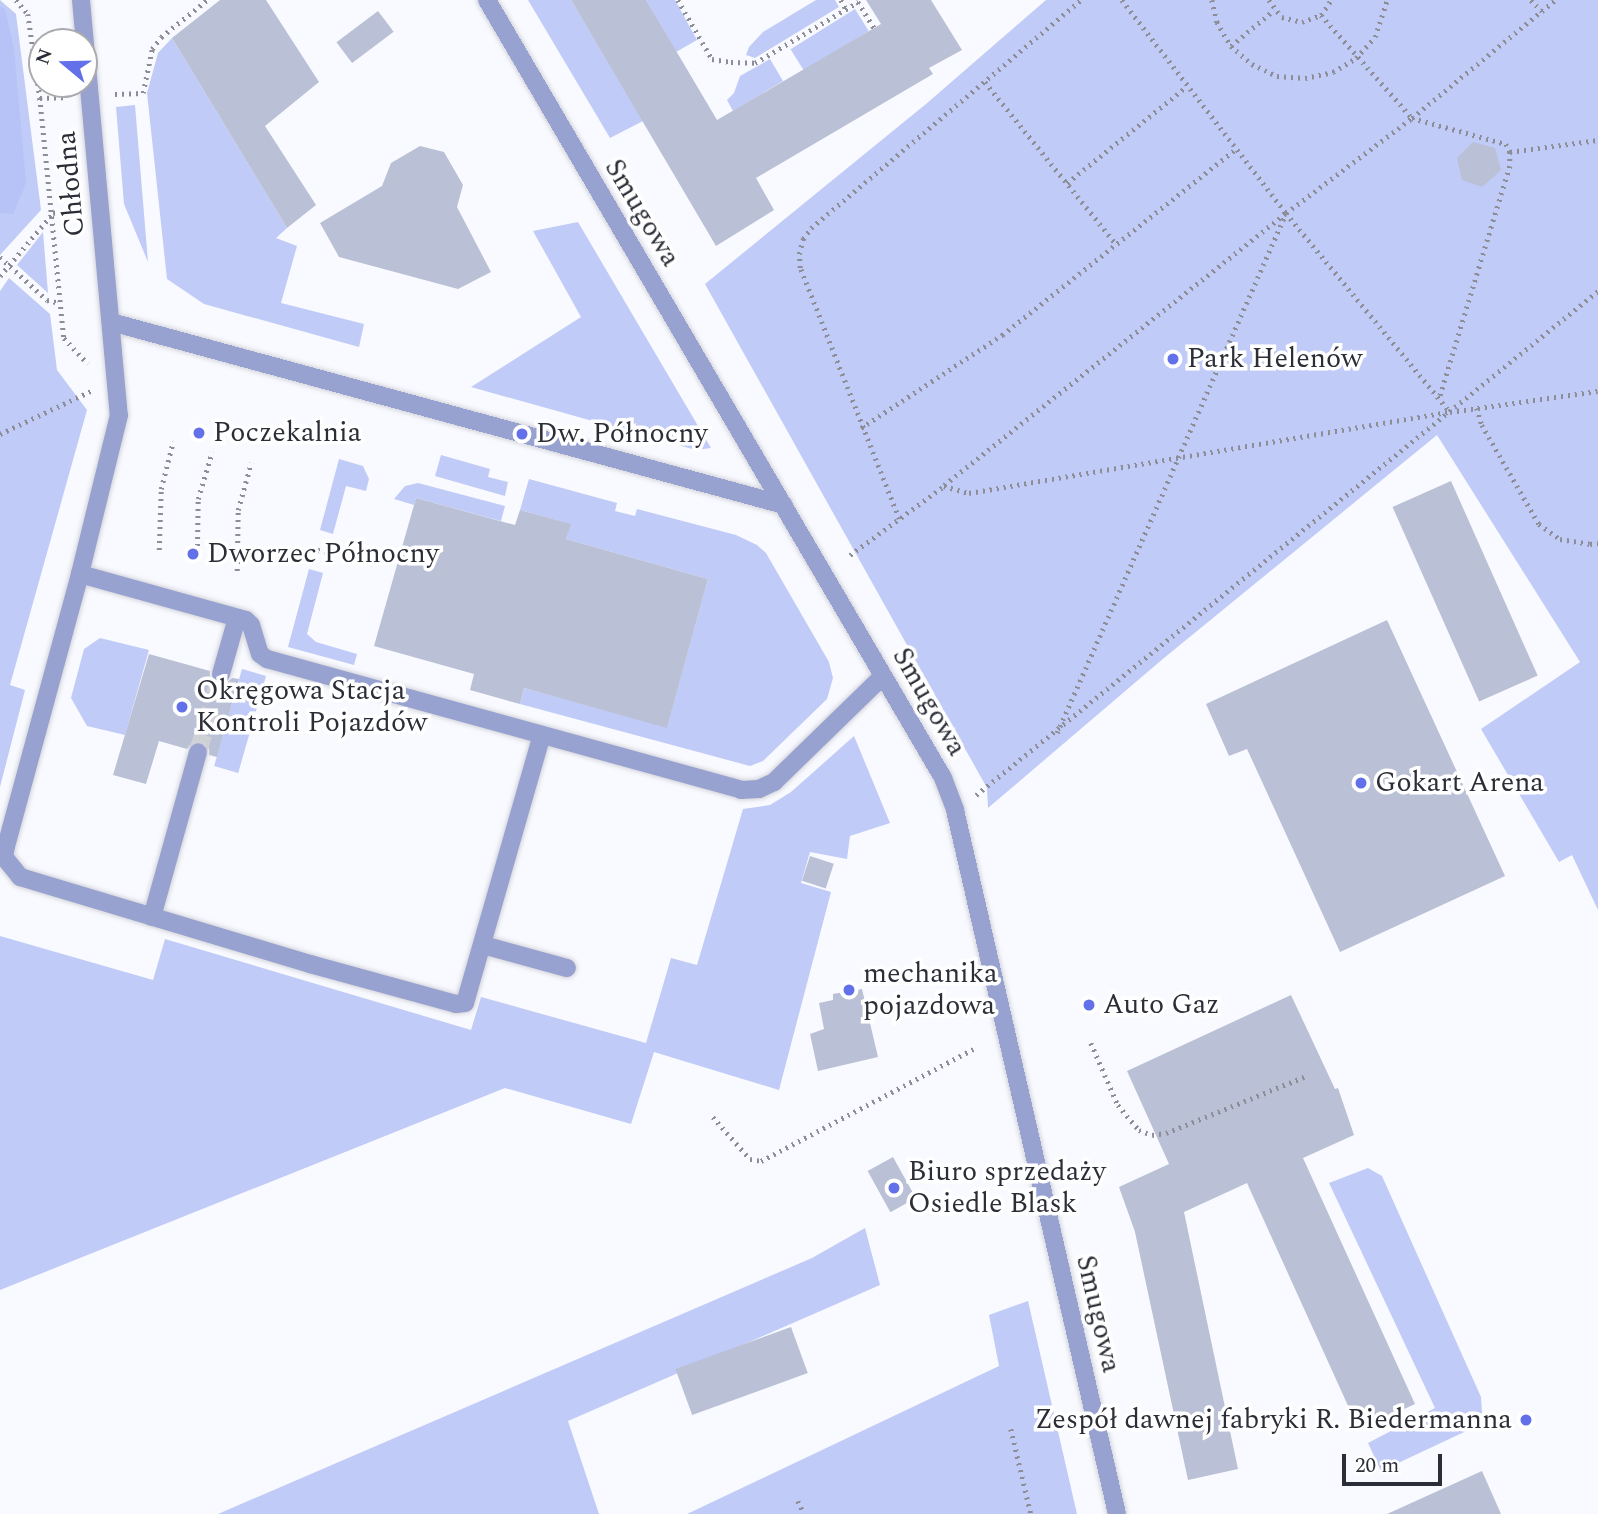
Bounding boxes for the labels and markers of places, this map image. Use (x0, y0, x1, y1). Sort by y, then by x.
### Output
place label: Park Helenów (1187, 342, 1362, 376)
marker: Park Helenów (1165, 351, 1181, 367)
place label: Poczekalnia (213, 416, 361, 450)
place label: Dw. Północny (536, 417, 708, 451)
marker: Poczekalnia (191, 425, 207, 441)
marker: Dw. Północny (514, 426, 530, 442)
place label: Dworzec Północny (207, 537, 439, 571)
marker: Dworzec Północny (185, 546, 201, 562)
place label: Okręgowa Stacja Kontroli Pojazdów (196, 674, 427, 740)
marker: Okręgowa Stacja Kontroli Pojazdów (174, 699, 190, 715)
place label: Gokart Arena (1375, 766, 1544, 800)
marker: Gokart Arena (1353, 775, 1369, 791)
place label: mechanika pojazdowa (863, 957, 998, 1023)
marker: mechanika pojazdowa (841, 982, 857, 998)
place label: Auto Gaz (1103, 988, 1220, 1022)
marker: Auto Gaz (1081, 997, 1097, 1013)
place label: Biuro sprzedaży Osiedle Blask (908, 1155, 1106, 1221)
marker: Biuro sprzedaży Osiedle Blask (886, 1180, 902, 1196)
place label: Zespół dawnej fabryki R. Biedermanna (1035, 1403, 1512, 1437)
marker: Zespół dawnej fabryki R. Biedermanna (1518, 1412, 1534, 1428)

